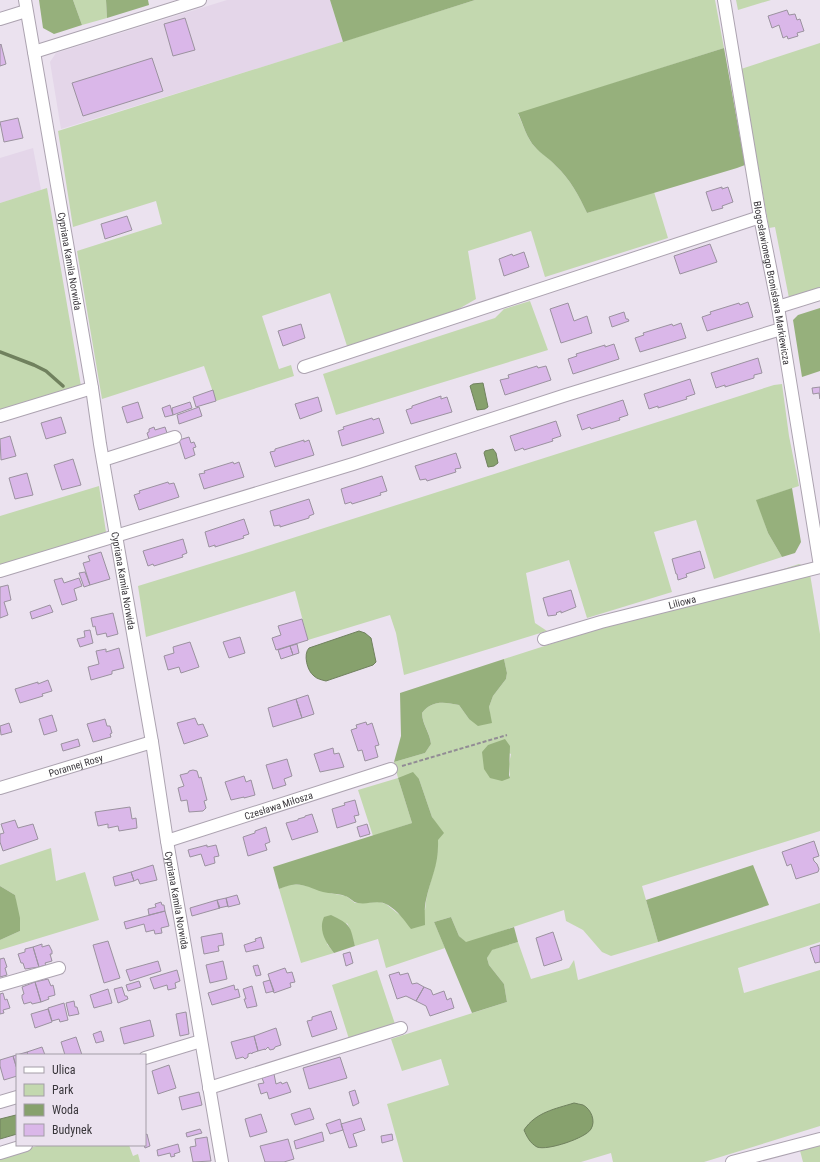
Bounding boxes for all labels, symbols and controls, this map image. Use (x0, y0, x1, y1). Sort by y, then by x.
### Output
street label: Błogosławionego Bronisława Markiewicza (752, 200, 793, 366)
street label: Cypriana Kamila Norwida (56, 211, 84, 311)
street label: Cypriana Kamila Norwida (110, 531, 138, 631)
street label: Liliowa (667, 593, 697, 610)
street label: Porannej Rosy (47, 752, 104, 779)
street label: Czesława Miłosza (243, 789, 314, 821)
street label: Cypriana Kamila Norwida (163, 850, 191, 950)
legend (16, 1054, 146, 1146)
text: Ulica (52, 1063, 76, 1077)
text: Park (52, 1083, 74, 1097)
text: Woda (52, 1103, 79, 1117)
text: Budynek (52, 1123, 93, 1137)

